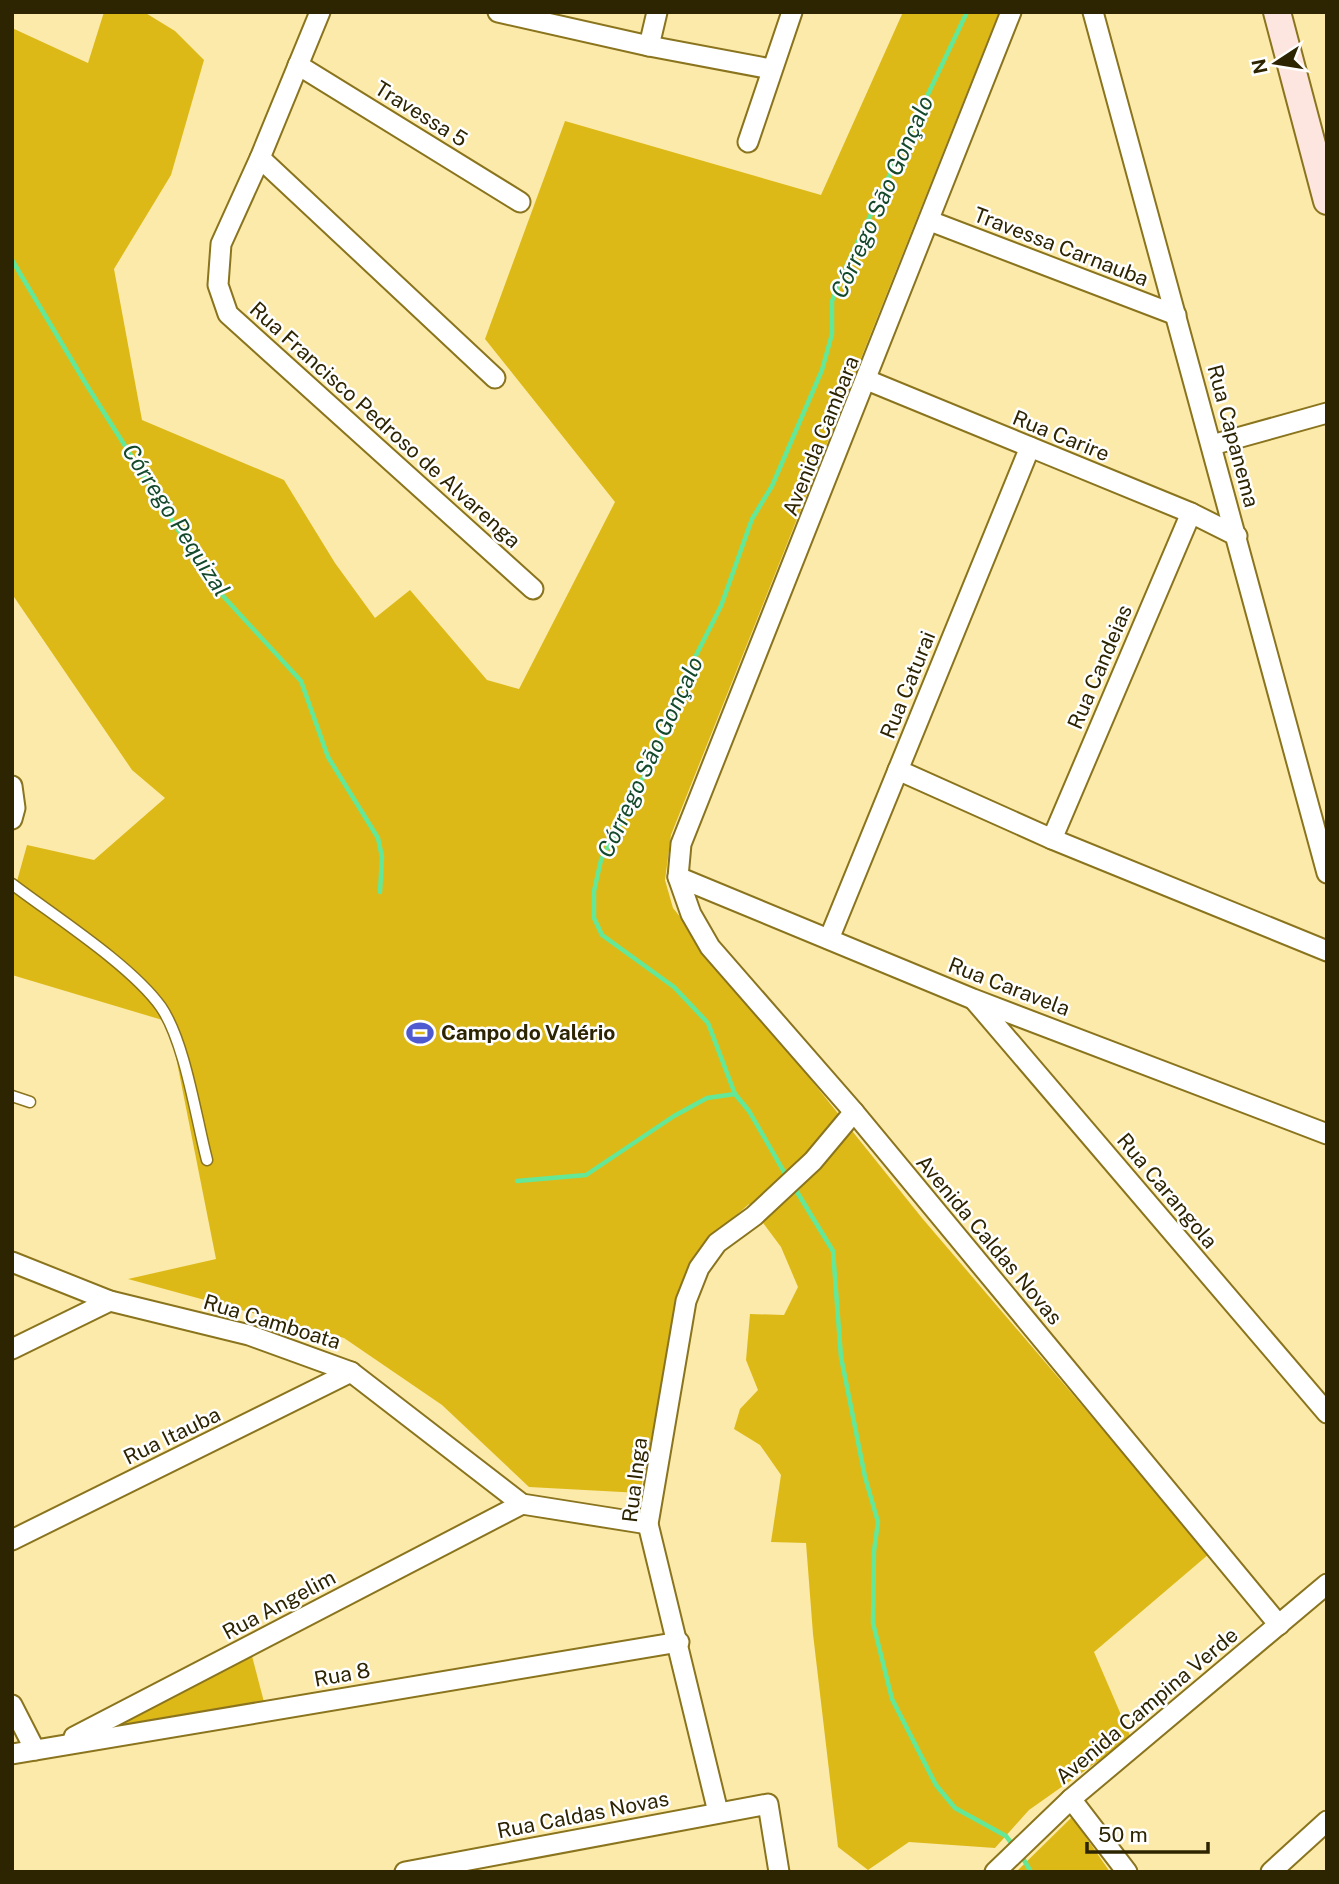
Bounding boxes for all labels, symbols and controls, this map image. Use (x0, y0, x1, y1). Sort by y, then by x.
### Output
north arrow (1241, 28, 1311, 98)
text: N (1247, 57, 1272, 76)
street label: Travessa 5 (370, 75, 472, 152)
water label: Córrego São Gonçalo (825, 91, 938, 302)
street label: Travessa Carnauba (970, 202, 1152, 291)
street label: Rua Francisco Pedroso de Alvarenga (245, 296, 526, 553)
street label: Avenida Cambara (777, 352, 864, 519)
street label: Rua Capanema (1202, 362, 1265, 510)
street label: Rua Carire (1009, 405, 1113, 466)
water label: Córrego Pequizal (117, 438, 236, 601)
street label: Rua Candeias (1062, 601, 1137, 733)
street label: Rua Caturai (875, 628, 940, 742)
water label: Córrego São Gonçalo (591, 652, 708, 862)
street label: Rua Caravela (945, 952, 1073, 1021)
sports icon: Campo do Valério (405, 1018, 435, 1048)
place label: Campo do Valério (441, 1020, 615, 1045)
street label: Rua Carangola (1112, 1128, 1223, 1253)
street label: Avenida Caldas Novas (911, 1150, 1068, 1330)
street label: Rua Camboata (201, 1289, 344, 1354)
street label: Rua Itauba (119, 1401, 224, 1470)
street label: Rua Inga (617, 1436, 652, 1524)
street label: Rua Angelim (218, 1564, 340, 1645)
street label: Avenida Campina Verde (1050, 1622, 1243, 1789)
street label: Rua 8 (312, 1657, 372, 1692)
street label: Rua Caldas Novas (495, 1786, 671, 1843)
scale bar (1087, 1811, 1208, 1855)
text: 50 m (1098, 1822, 1148, 1847)

